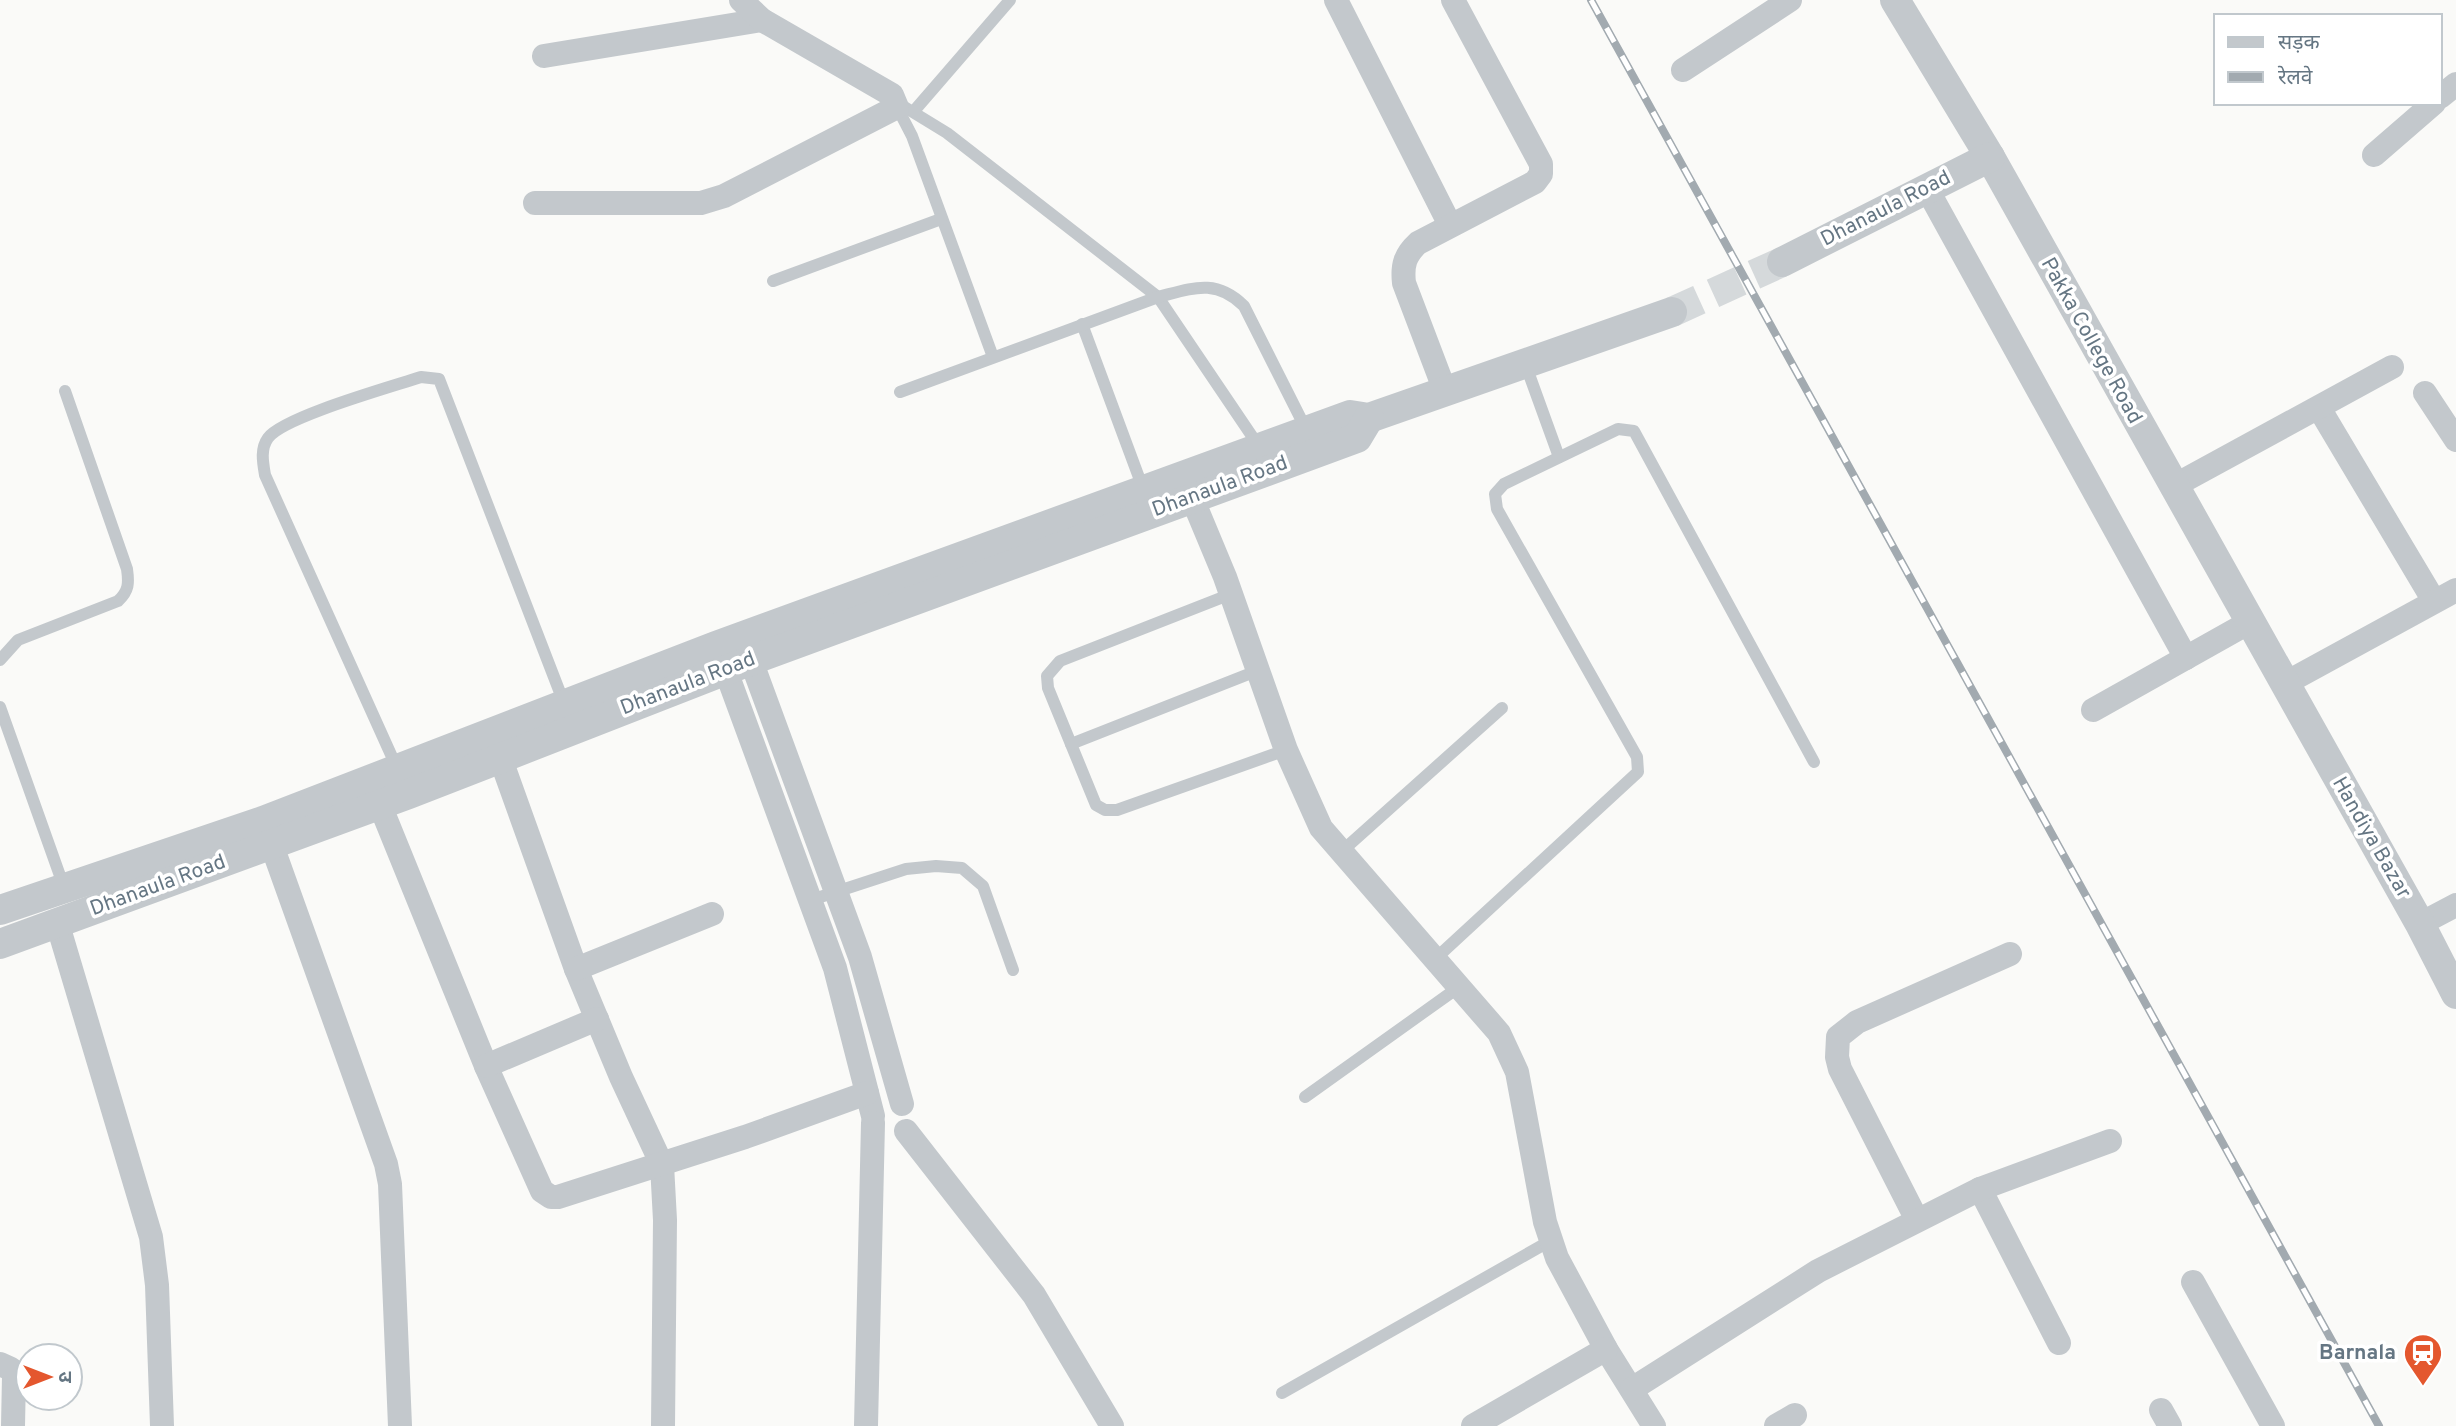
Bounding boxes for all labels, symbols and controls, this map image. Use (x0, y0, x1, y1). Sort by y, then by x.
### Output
legend (2214, 14, 2442, 105)
text: सड़क (2278, 30, 2320, 57)
text: रेलवे (2277, 65, 2313, 92)
street label: Dhanaula Road (1816, 165, 1956, 253)
street label: Pakka College Road (2034, 253, 2148, 429)
street label: Dhanaula Road (1148, 450, 1292, 524)
street label: Dhanaula Road (617, 646, 759, 722)
street label: Handiya Bazar (2325, 772, 2417, 904)
street label: Dhanaula Road (86, 849, 230, 923)
station icon: Barnala (2402, 1332, 2444, 1387)
place label: Barnala (2319, 1340, 2396, 1367)
north arrow (14, 1342, 84, 1412)
text: उ (52, 1371, 76, 1383)

